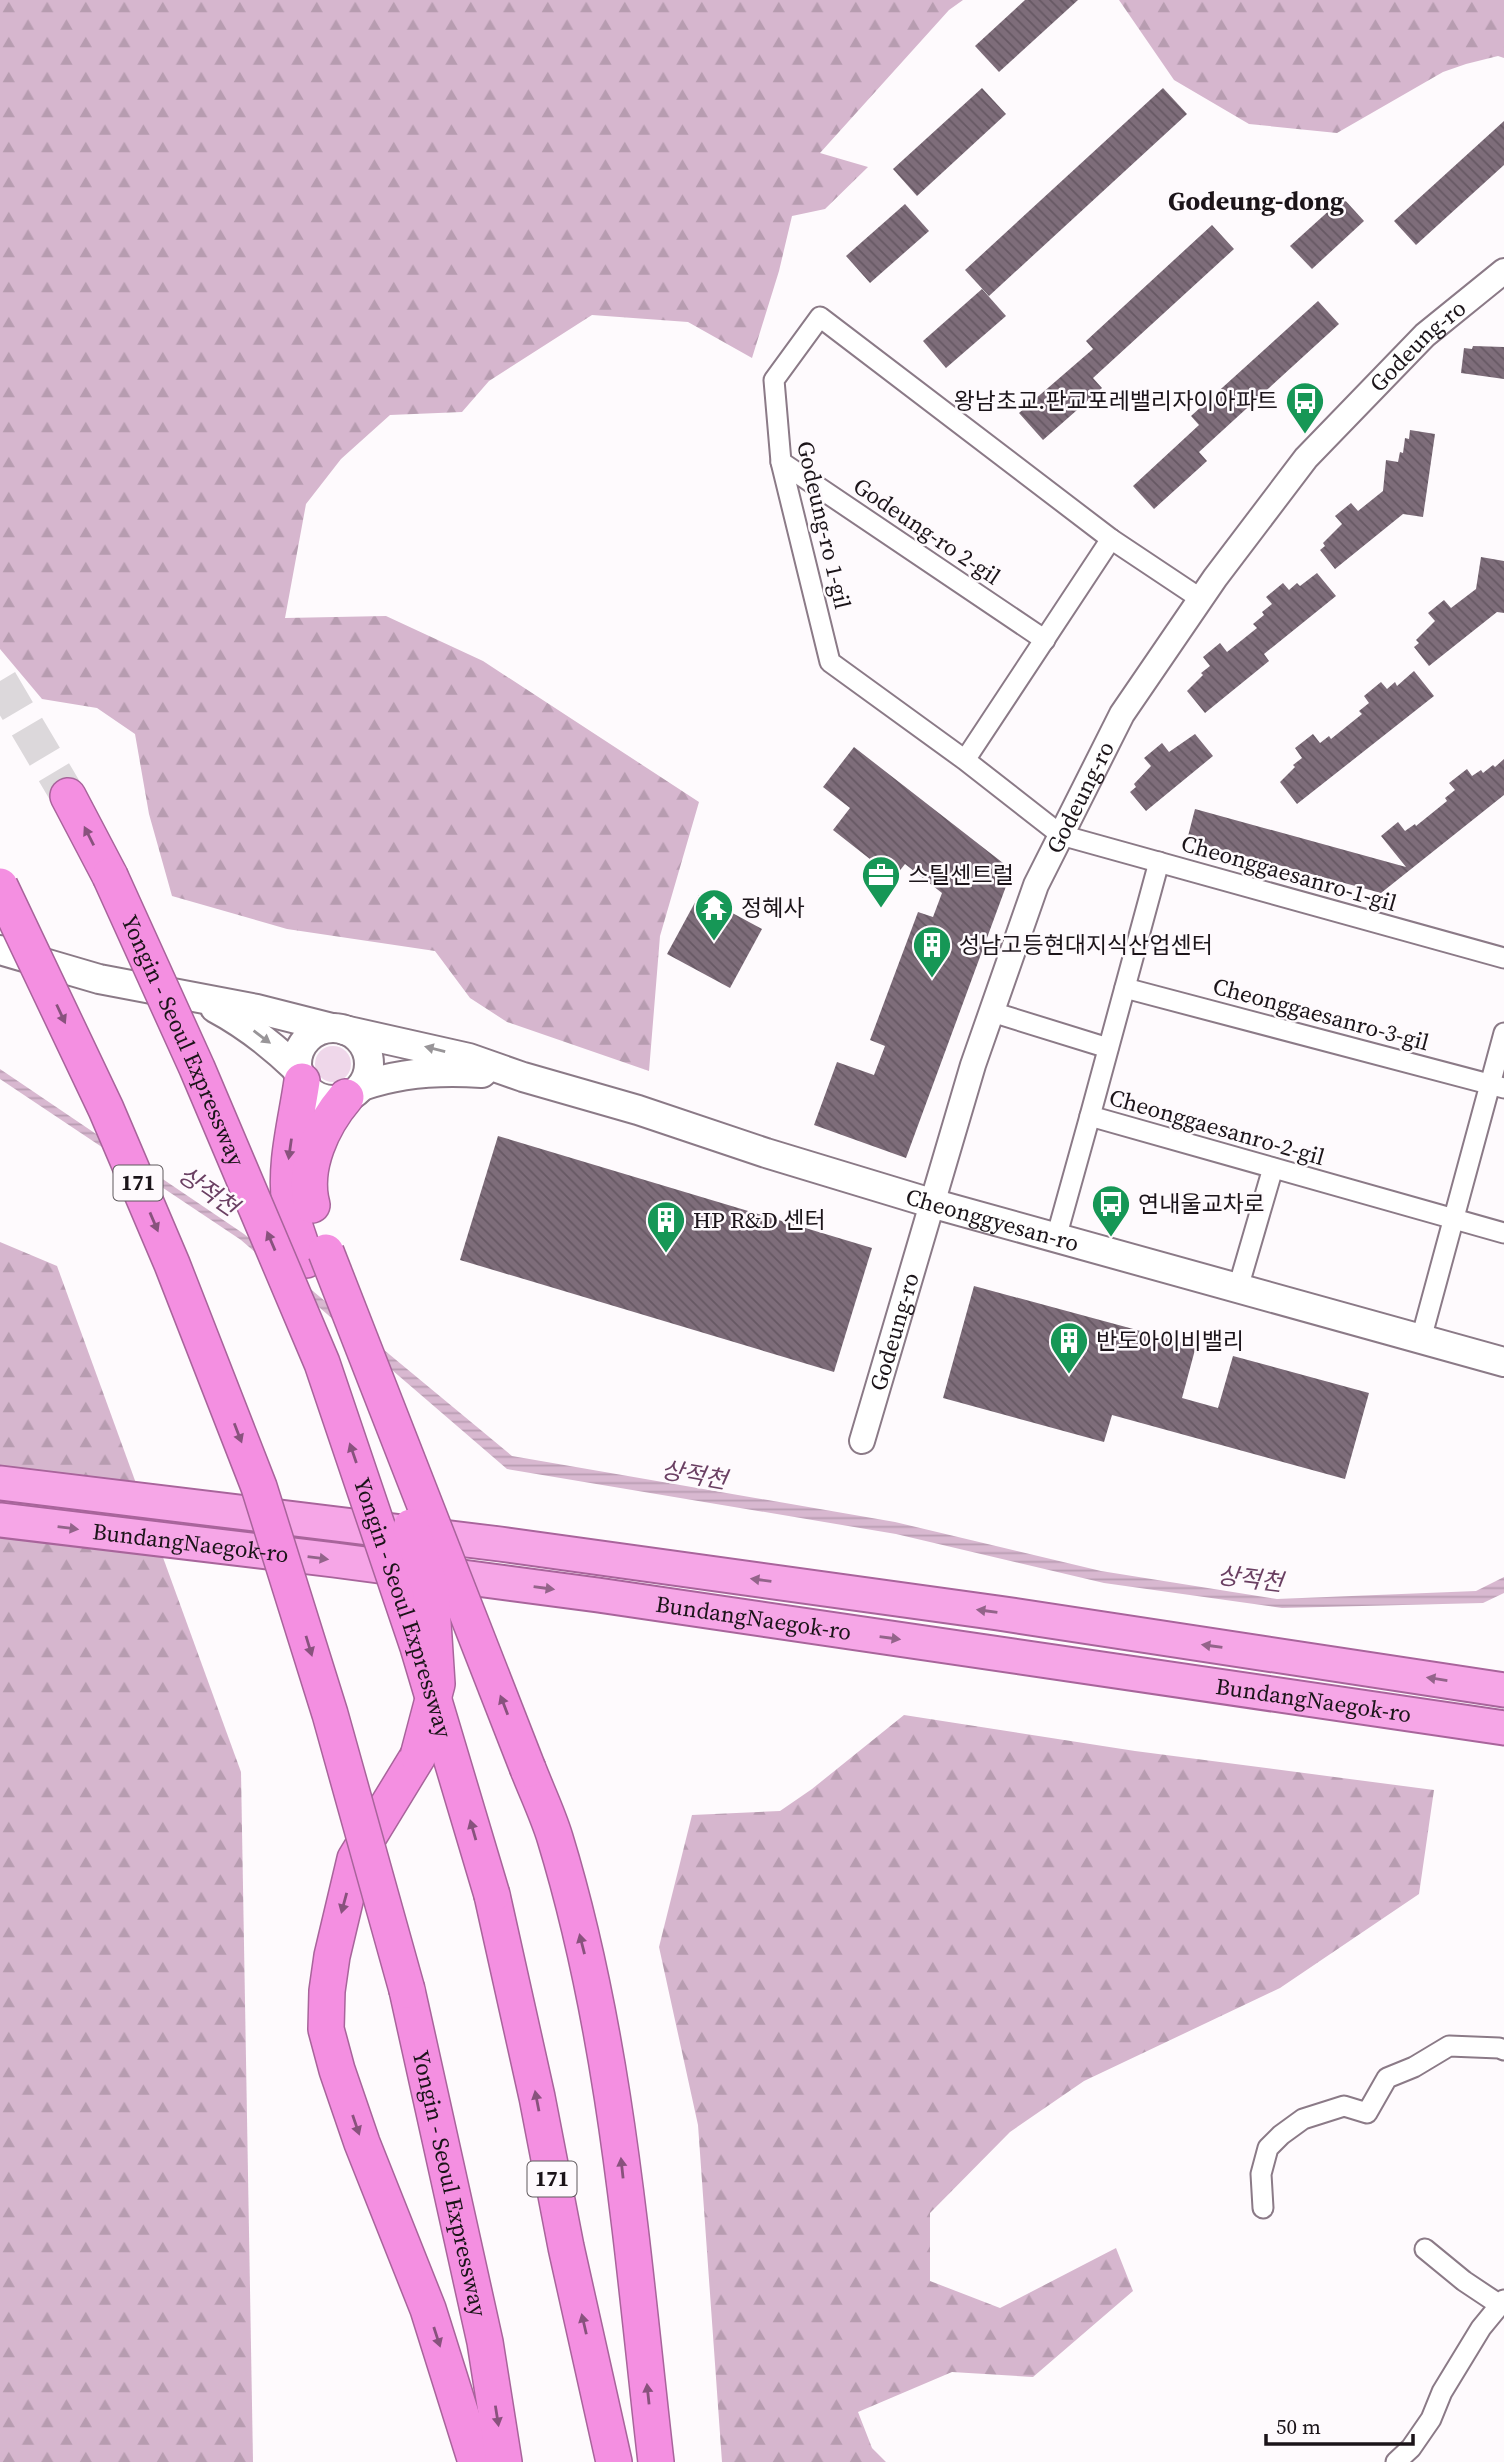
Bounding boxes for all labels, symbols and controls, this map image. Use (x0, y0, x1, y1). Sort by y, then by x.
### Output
district label: Godeung-dong (1168, 183, 1344, 219)
street label: Godeung-ro (1362, 292, 1473, 399)
bus stop icon: 왕남초교.판교포레밸리자이아파트 (1284, 380, 1326, 435)
place label: 왕남초교.판교포레밸리자이아파트 (954, 385, 1278, 417)
street label: Godeung-ro 1-gil (789, 438, 859, 612)
street label: Godeung-ro 2-gil (847, 470, 1007, 592)
street label: Godeung-ro (1039, 736, 1122, 859)
one-way arrow (84, 826, 95, 846)
street label: Cheonggaesanro-1-gil (1178, 827, 1401, 919)
office icon: 스틸센트럴 (860, 854, 902, 909)
place label: 스틸센트럴 (908, 859, 1014, 891)
temple icon: 정혜사 (693, 887, 735, 942)
place label: 정혜사 (741, 892, 804, 924)
street label: Yongin - Seoul Expressway (114, 910, 253, 1171)
building icon: 성남고등현대지식산업센터 (911, 924, 953, 979)
place label: 성남고등현대지식산업센터 (959, 929, 1213, 961)
street label: Cheonggaesanro-3-gil (1209, 970, 1433, 1058)
one-way arrow (55, 1004, 67, 1024)
one-way arrow (253, 1030, 271, 1044)
one-way arrow (424, 1043, 446, 1054)
street label: Cheonggaesanro-2-gil (1106, 1081, 1329, 1173)
one-way arrow (285, 1138, 296, 1160)
water label: 상적천 (172, 1158, 247, 1225)
road number: 171 (114, 1166, 162, 1200)
street label: Cheonggyesan-ro (902, 1180, 1083, 1259)
bus stop icon: 연내울교차로 (1090, 1183, 1132, 1238)
place label: 연내울교차로 (1138, 1188, 1265, 1220)
building icon: HP R&D 센터 (645, 1199, 687, 1254)
place label: HP R&D 센터 (693, 1204, 826, 1236)
one-way arrow (149, 1211, 160, 1232)
one-way arrow (265, 1231, 277, 1251)
street label: Godeung-ro (862, 1269, 927, 1395)
building icon: 반도아이비밸리 (1048, 1320, 1090, 1375)
place label: 반도아이비밸리 (1096, 1325, 1244, 1357)
one-way arrow (232, 1423, 243, 1444)
one-way arrow (347, 1442, 358, 1463)
water label: 상적천 (659, 1453, 732, 1497)
street label: Yongin - Seoul Expressway (346, 1473, 460, 1742)
street label: BundangNaegok-ro (91, 1515, 290, 1570)
one-way arrow (57, 1523, 79, 1534)
one-way arrow (307, 1553, 329, 1564)
water label: 상적천 (1215, 1558, 1288, 1599)
one-way arrow (750, 1575, 772, 1586)
one-way arrow (533, 1582, 555, 1593)
street label: BundangNaegok-ro (654, 1588, 854, 1648)
one-way arrow (976, 1606, 998, 1617)
one-way arrow (879, 1633, 901, 1644)
one-way arrow (304, 1636, 314, 1657)
one-way arrow (1200, 1640, 1222, 1651)
street label: BundangNaegok-ro (1214, 1670, 1414, 1730)
one-way arrow (1425, 1673, 1447, 1684)
one-way arrow (498, 1694, 509, 1715)
one-way arrow (467, 1819, 477, 1840)
one-way arrow (338, 1893, 348, 1914)
one-way arrow (576, 1933, 587, 1955)
street label: Yongin - Seoul Expressway (405, 2047, 495, 2320)
one-way arrow (532, 2090, 543, 2112)
one-way arrow (351, 2114, 362, 2135)
one-way arrow (617, 2157, 628, 2179)
road number: 171 (528, 2162, 576, 2196)
one-way arrow (578, 2313, 589, 2335)
one-way arrow (432, 2327, 443, 2348)
one-way arrow (642, 2383, 653, 2405)
scale bar (1266, 2402, 1413, 2446)
one-way arrow (492, 2406, 503, 2428)
text: 50 m (1276, 2412, 1321, 2441)

